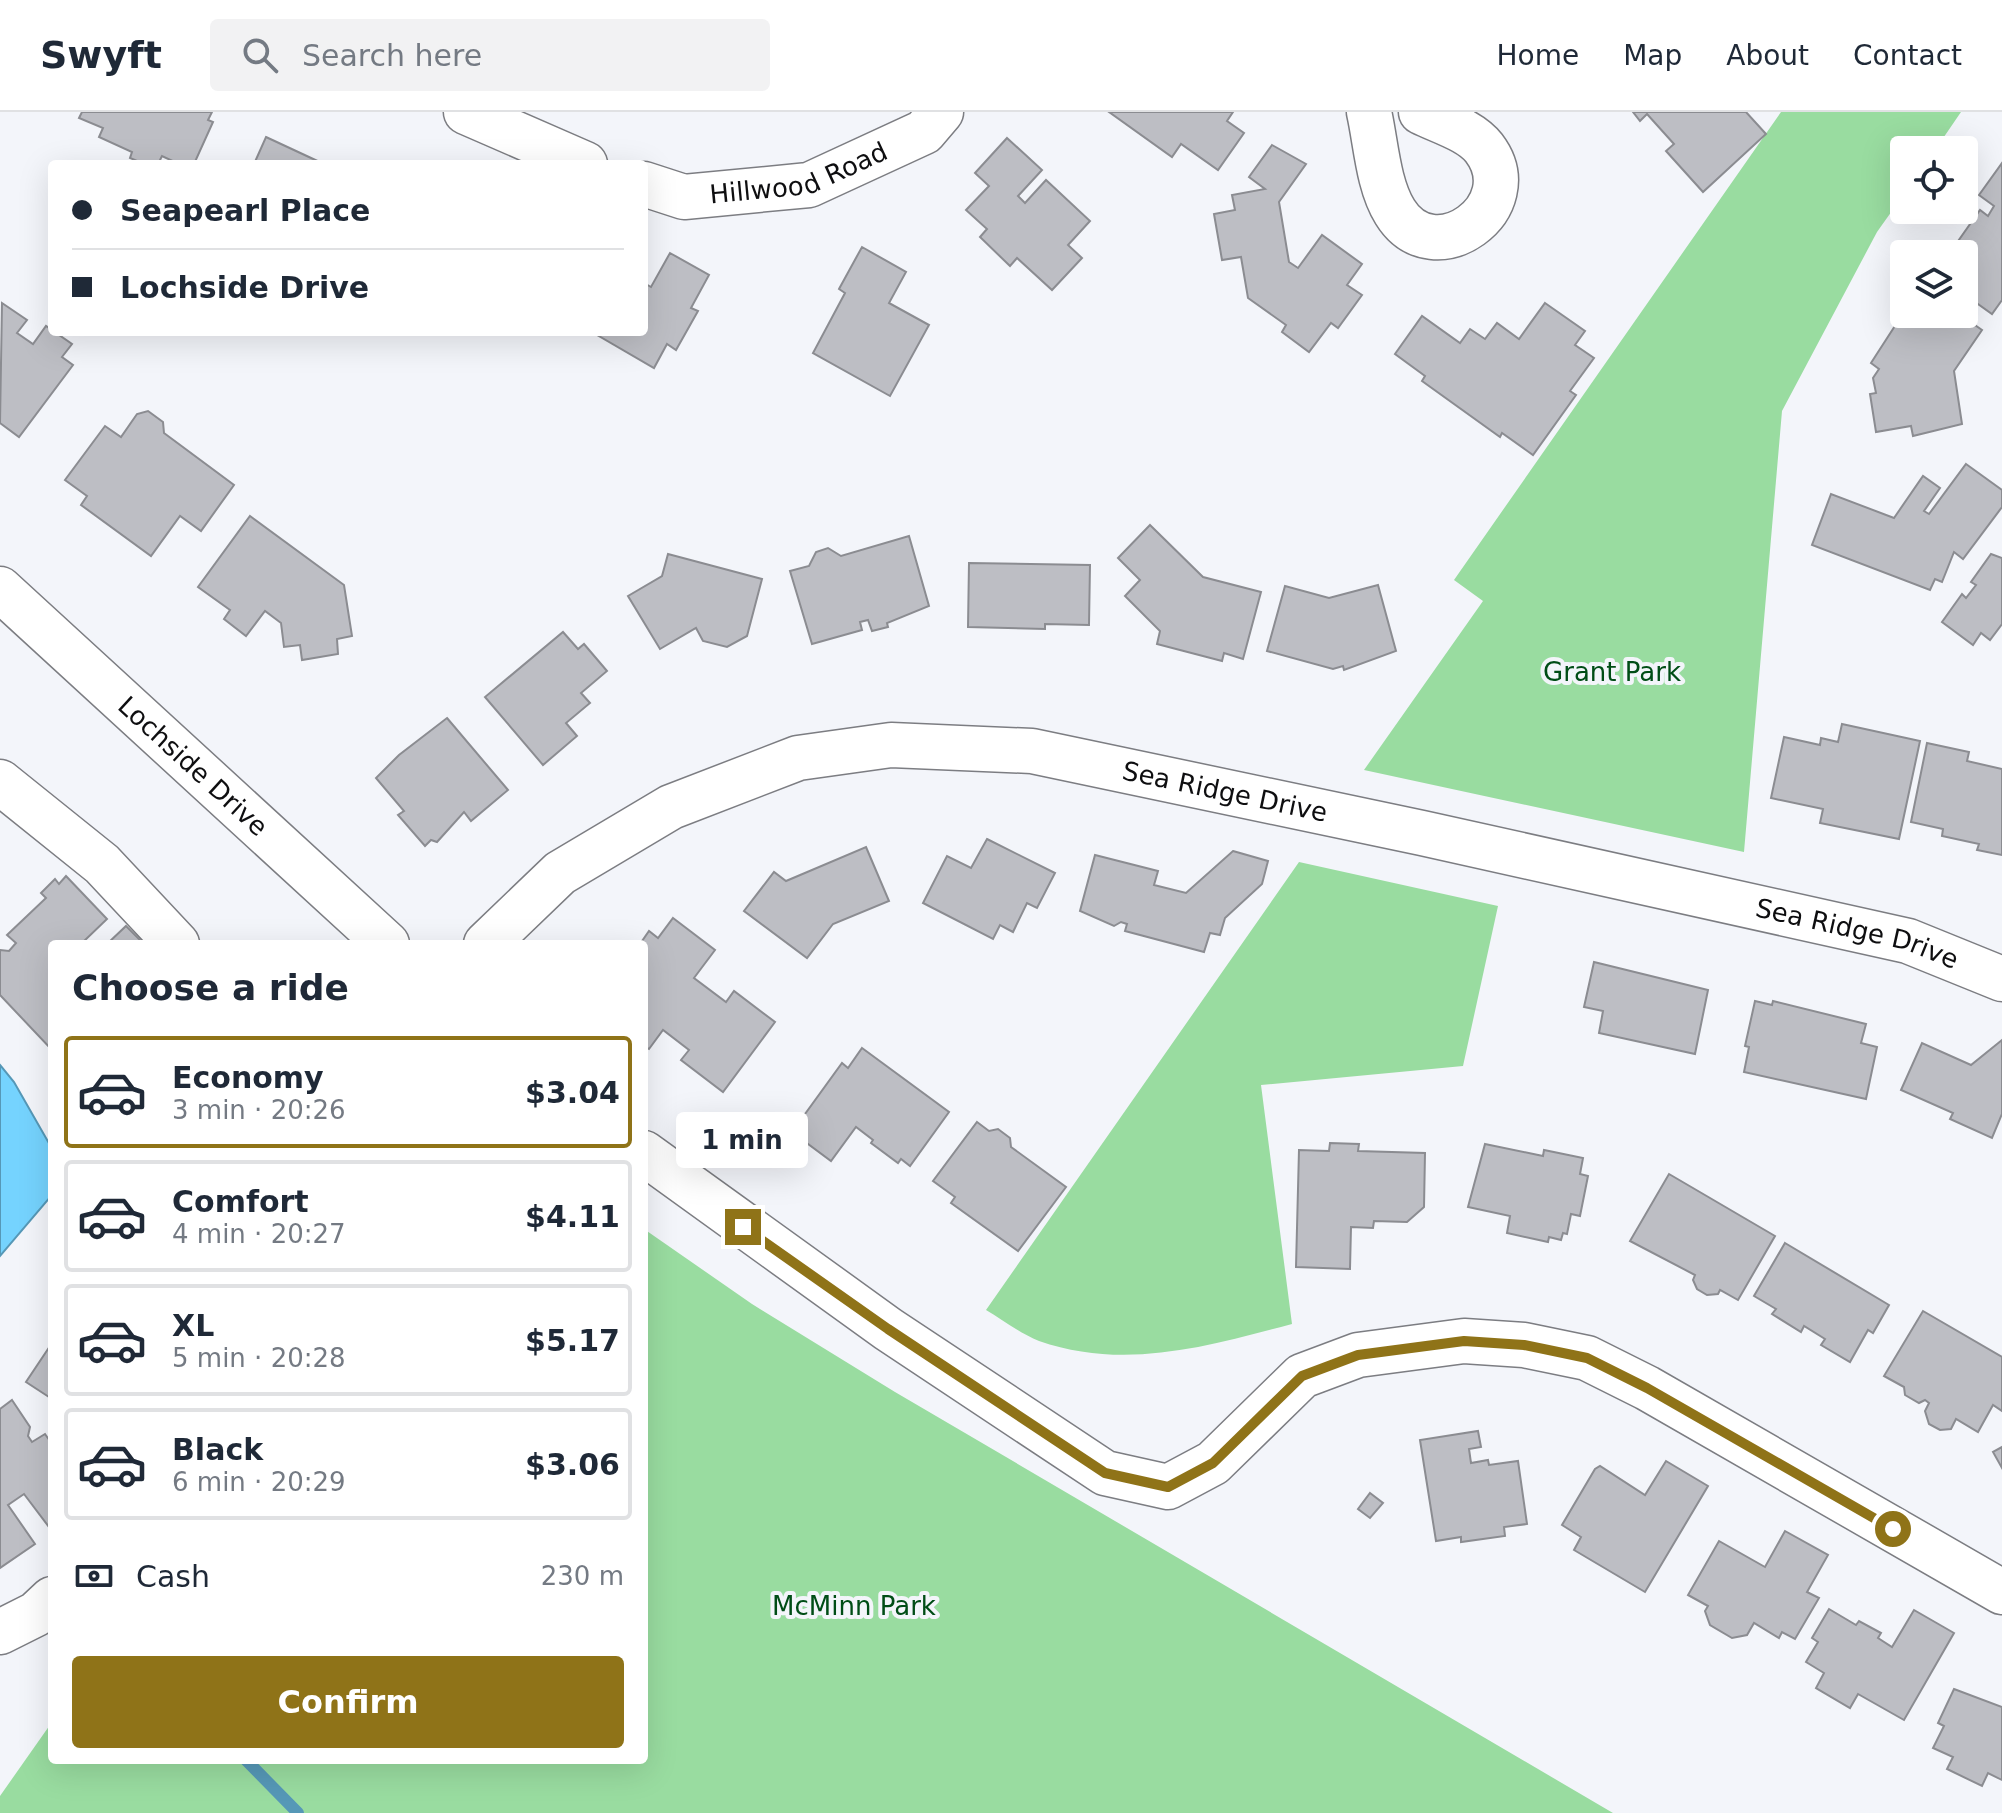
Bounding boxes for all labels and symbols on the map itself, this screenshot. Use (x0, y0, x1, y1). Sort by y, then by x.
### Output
street label: Hillwood Road (708, 136, 892, 209)
park label: Grant Park (1543, 657, 1681, 687)
street label: Lochside Drive (112, 690, 274, 842)
street label: Sea Ridge Drive (1120, 755, 1330, 828)
street label: Sea Ridge Drive (1753, 893, 1963, 975)
callout: 1 min (677, 1111, 809, 1167)
route end (725, 1209, 761, 1245)
route start (1875, 1511, 1911, 1547)
park label: McMinn Park (772, 1591, 936, 1621)

